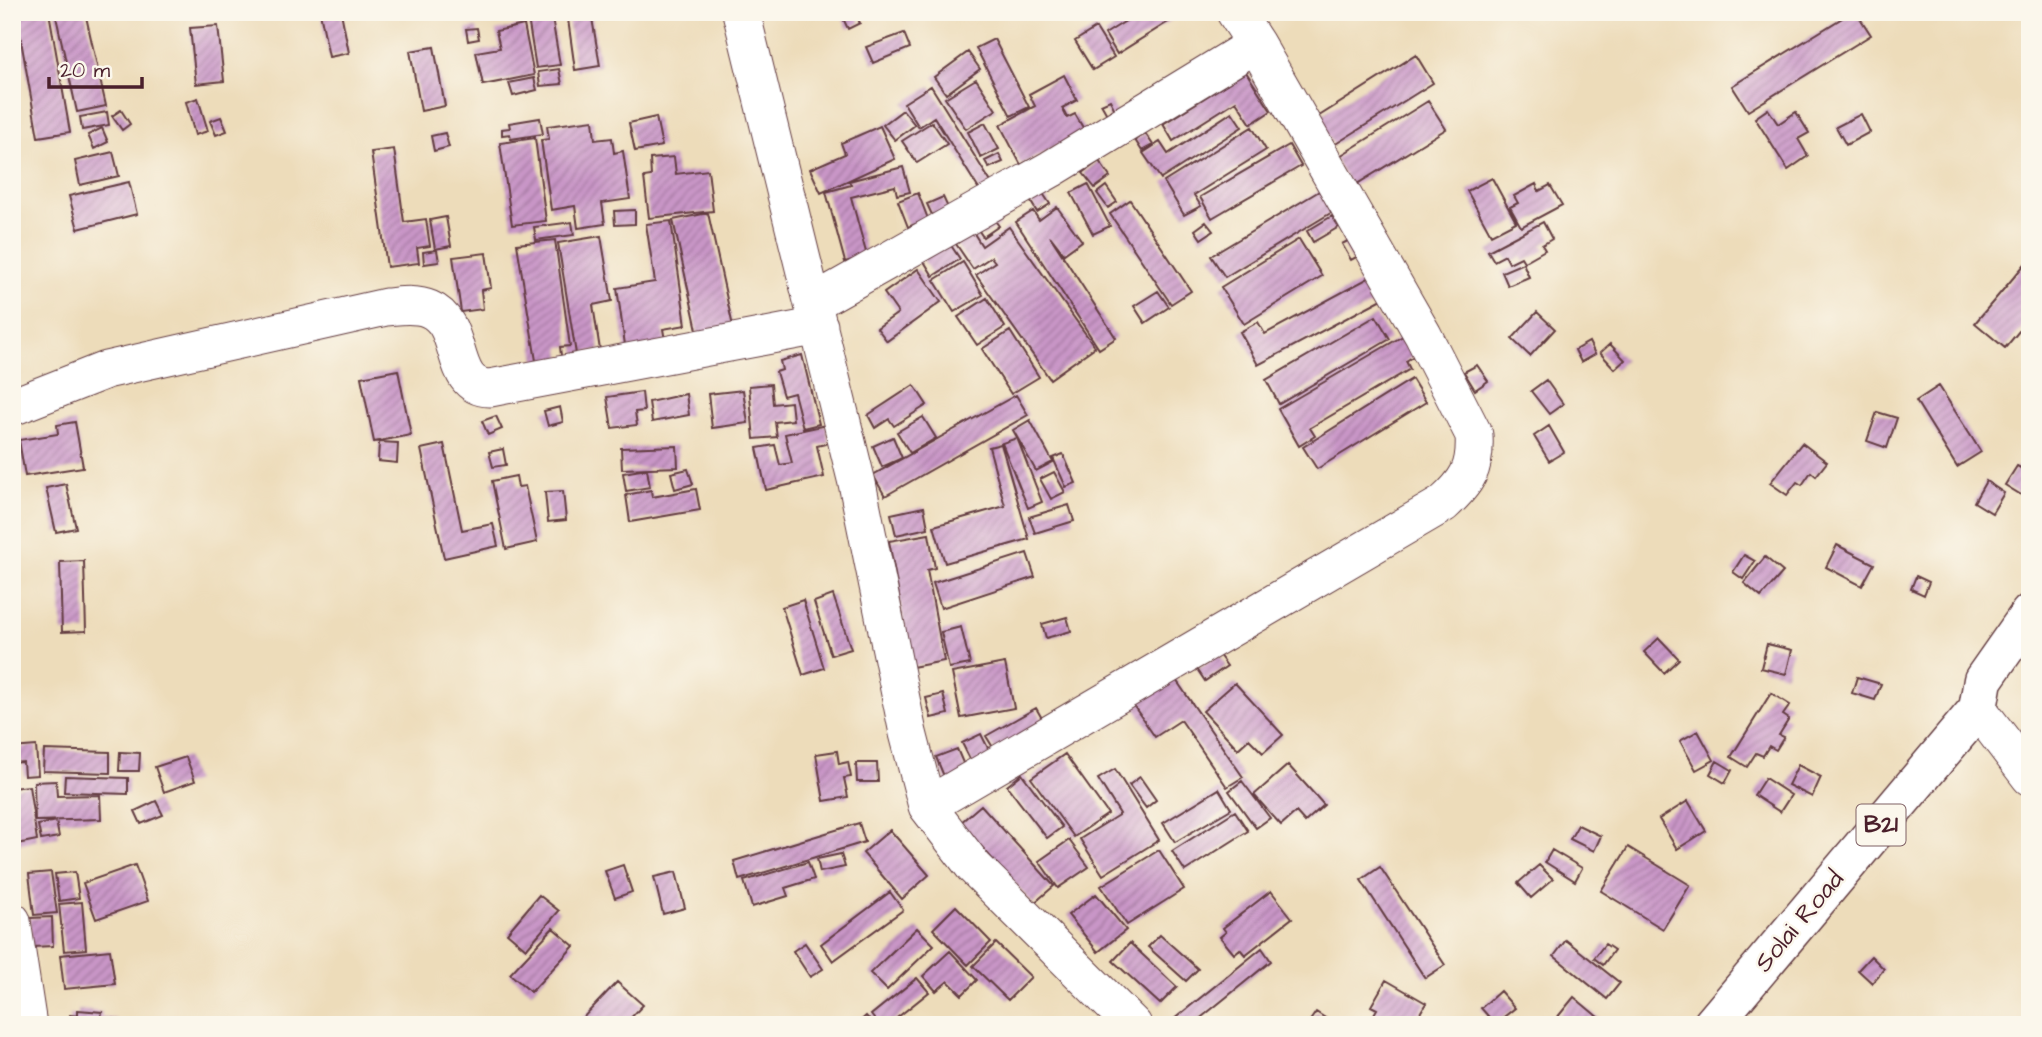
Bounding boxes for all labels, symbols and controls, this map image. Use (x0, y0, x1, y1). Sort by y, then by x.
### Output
scale bar (49, 46, 142, 90)
text: 20 m (60, 56, 111, 85)
road number: B21 (1856, 804, 1906, 846)
street label: Solai Road (1746, 862, 1852, 980)

